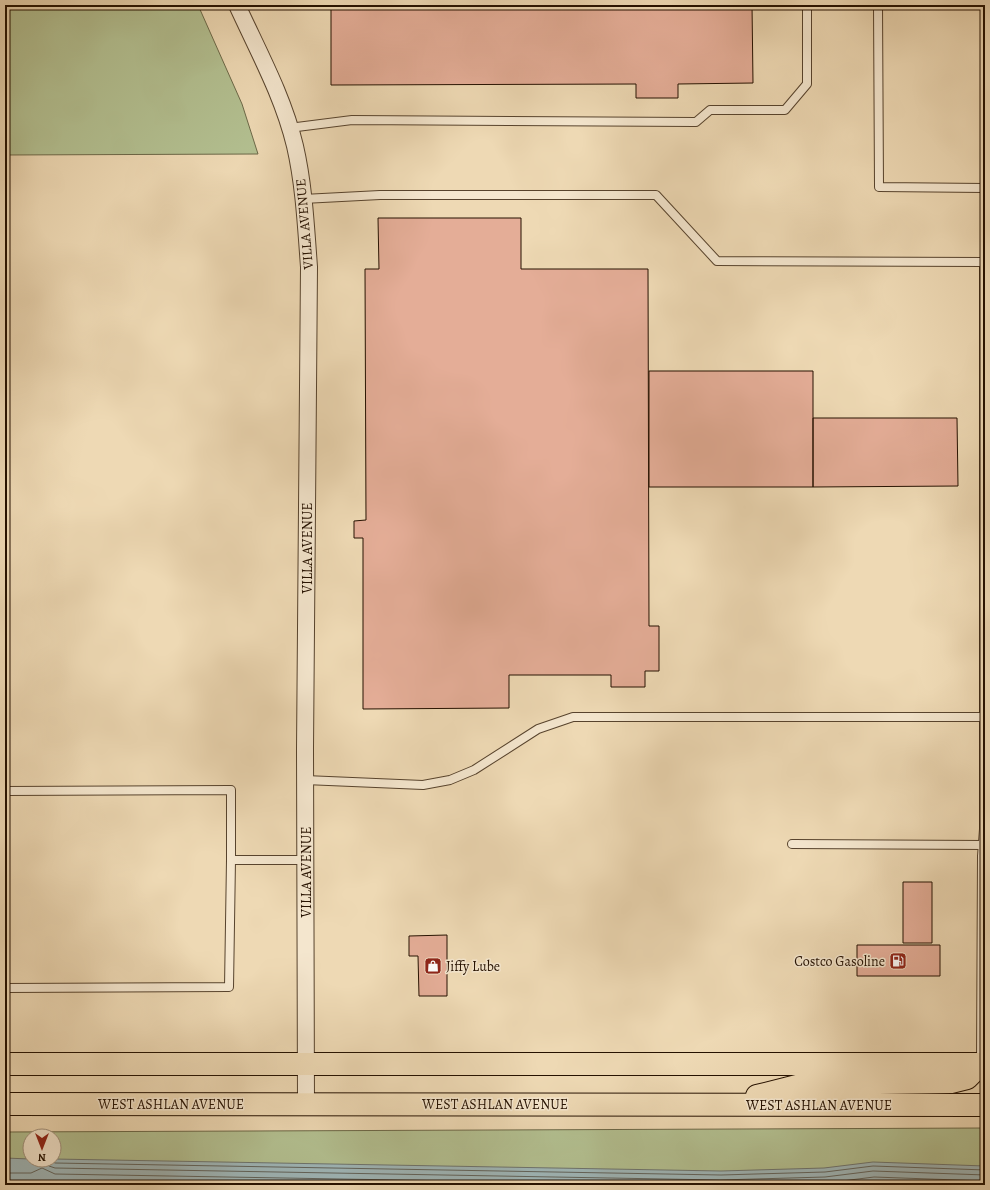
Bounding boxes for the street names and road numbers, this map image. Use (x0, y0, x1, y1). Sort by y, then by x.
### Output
street label: VILLA AVENUE (291, 178, 318, 271)
street label: VILLA AVENUE (298, 502, 317, 595)
street label: VILLA AVENUE (297, 826, 316, 919)
street label: WEST ASHLAN AVENUE (97, 1095, 244, 1114)
street label: WEST ASHLAN AVENUE (421, 1095, 568, 1114)
street label: WEST ASHLAN AVENUE (745, 1096, 892, 1115)

